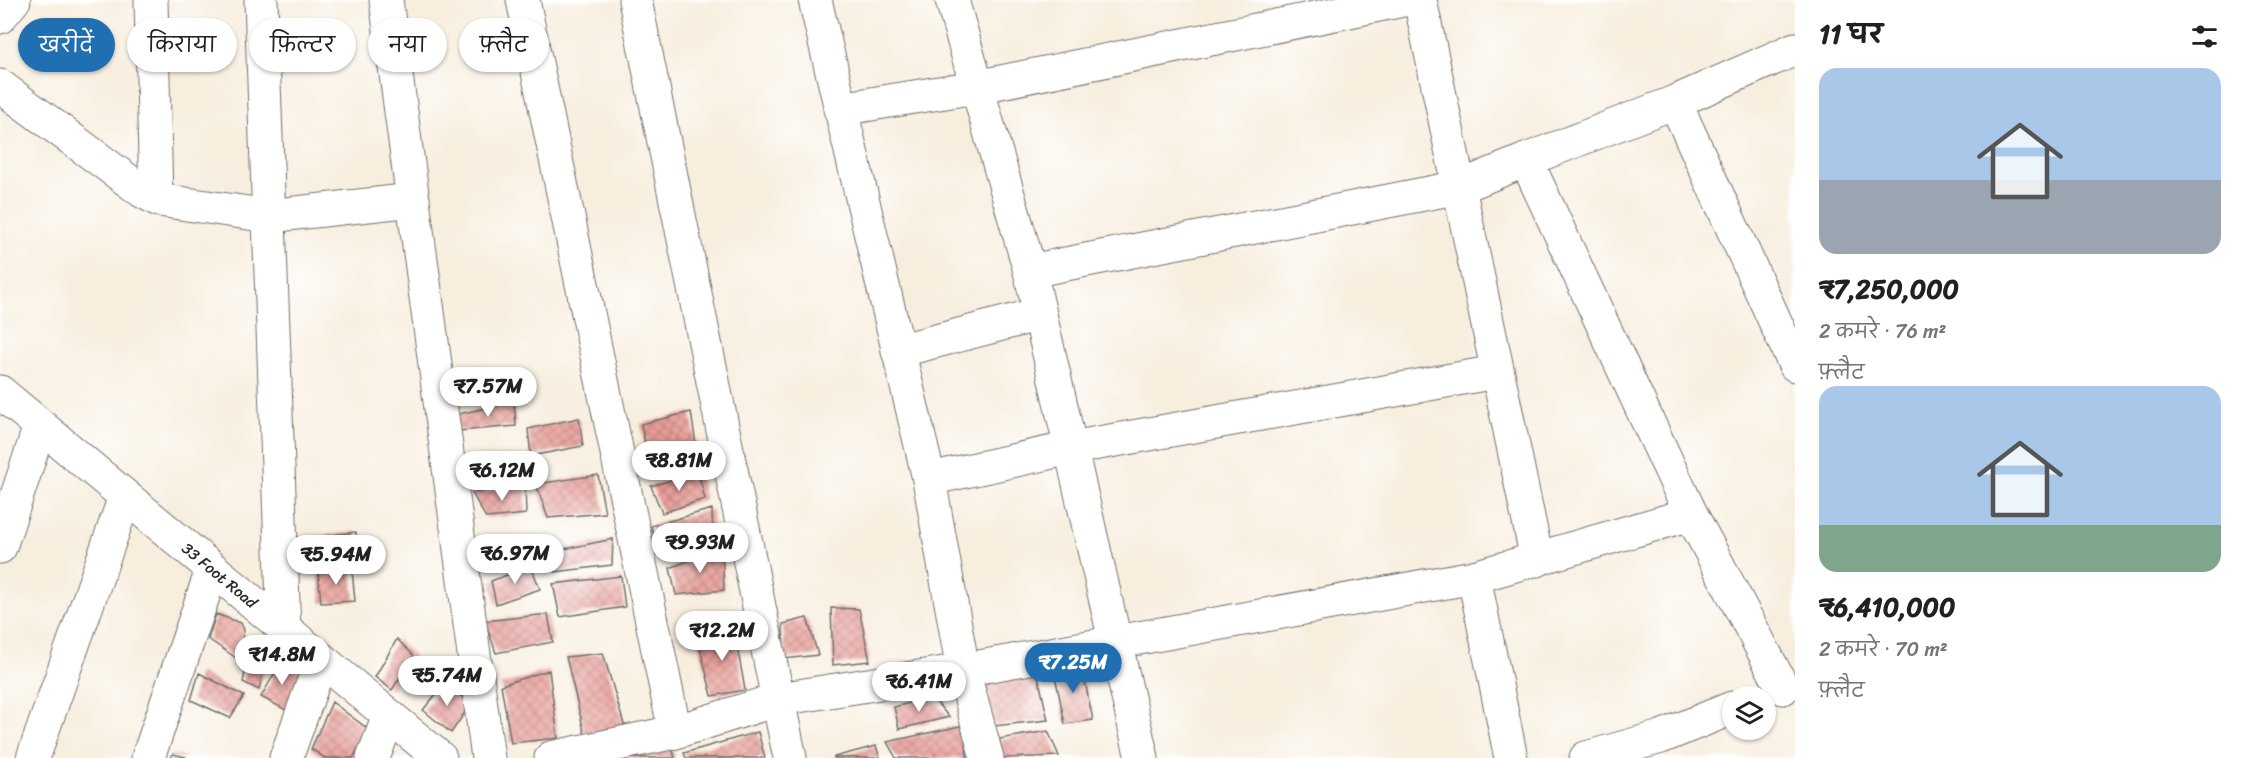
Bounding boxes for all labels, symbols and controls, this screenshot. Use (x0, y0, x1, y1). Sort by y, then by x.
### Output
text: 11 घर (1819, 11, 1883, 57)
chip: खरीदें (18, 18, 115, 72)
chip: किराया (127, 18, 237, 72)
chip: फ़िल्टर (249, 18, 356, 72)
chip: नया (368, 18, 447, 72)
chip: फ़्लैट (459, 18, 549, 72)
icon: filters (2188, 20, 2221, 53)
icon: home (1966, 107, 2074, 215)
text: ₹7,250,000 (1819, 266, 1959, 312)
text: 2 कमरे · 76 m² (1819, 314, 1946, 349)
text: फ़्लैट (1819, 355, 1865, 390)
pin: ₹7.57M (439, 367, 537, 418)
text: ₹7.57M (454, 369, 522, 404)
icon: home (1966, 425, 2074, 533)
pin: ₹8.81M (630, 441, 728, 492)
text: ₹8.81M (646, 443, 712, 478)
pin: ₹6.12M (453, 451, 551, 502)
text: ₹6.12M (469, 453, 535, 488)
pin: ₹9.93M (651, 523, 749, 574)
text: ₹9.93M (665, 525, 735, 560)
pin: ₹6.97M (466, 534, 564, 585)
street label: 33 Foot Road (175, 535, 265, 617)
pin: ₹5.94M (287, 535, 385, 586)
text: ₹6.97M (481, 536, 549, 571)
text: ₹5.94M (301, 537, 371, 572)
text: ₹6,410,000 (1819, 584, 1955, 630)
pin: ₹12.2M (673, 611, 771, 662)
text: ₹12.2M (689, 613, 755, 648)
text: 2 कमरे · 70 m² (1819, 632, 1948, 667)
pin: ₹14.8M (233, 635, 331, 686)
text: ₹14.8M (249, 637, 315, 672)
pin: ₹7.25M (1024, 643, 1122, 694)
text: ₹7.25M (1039, 645, 1107, 680)
pin: ₹5.74M (398, 656, 496, 707)
text: ₹5.74M (412, 658, 482, 693)
pin: ₹6.41M (870, 662, 968, 713)
text: ₹6.41M (886, 664, 952, 699)
text: फ़्लैट (1819, 673, 1865, 708)
map controls (1722, 686, 1776, 740)
button: layers (1722, 686, 1776, 740)

